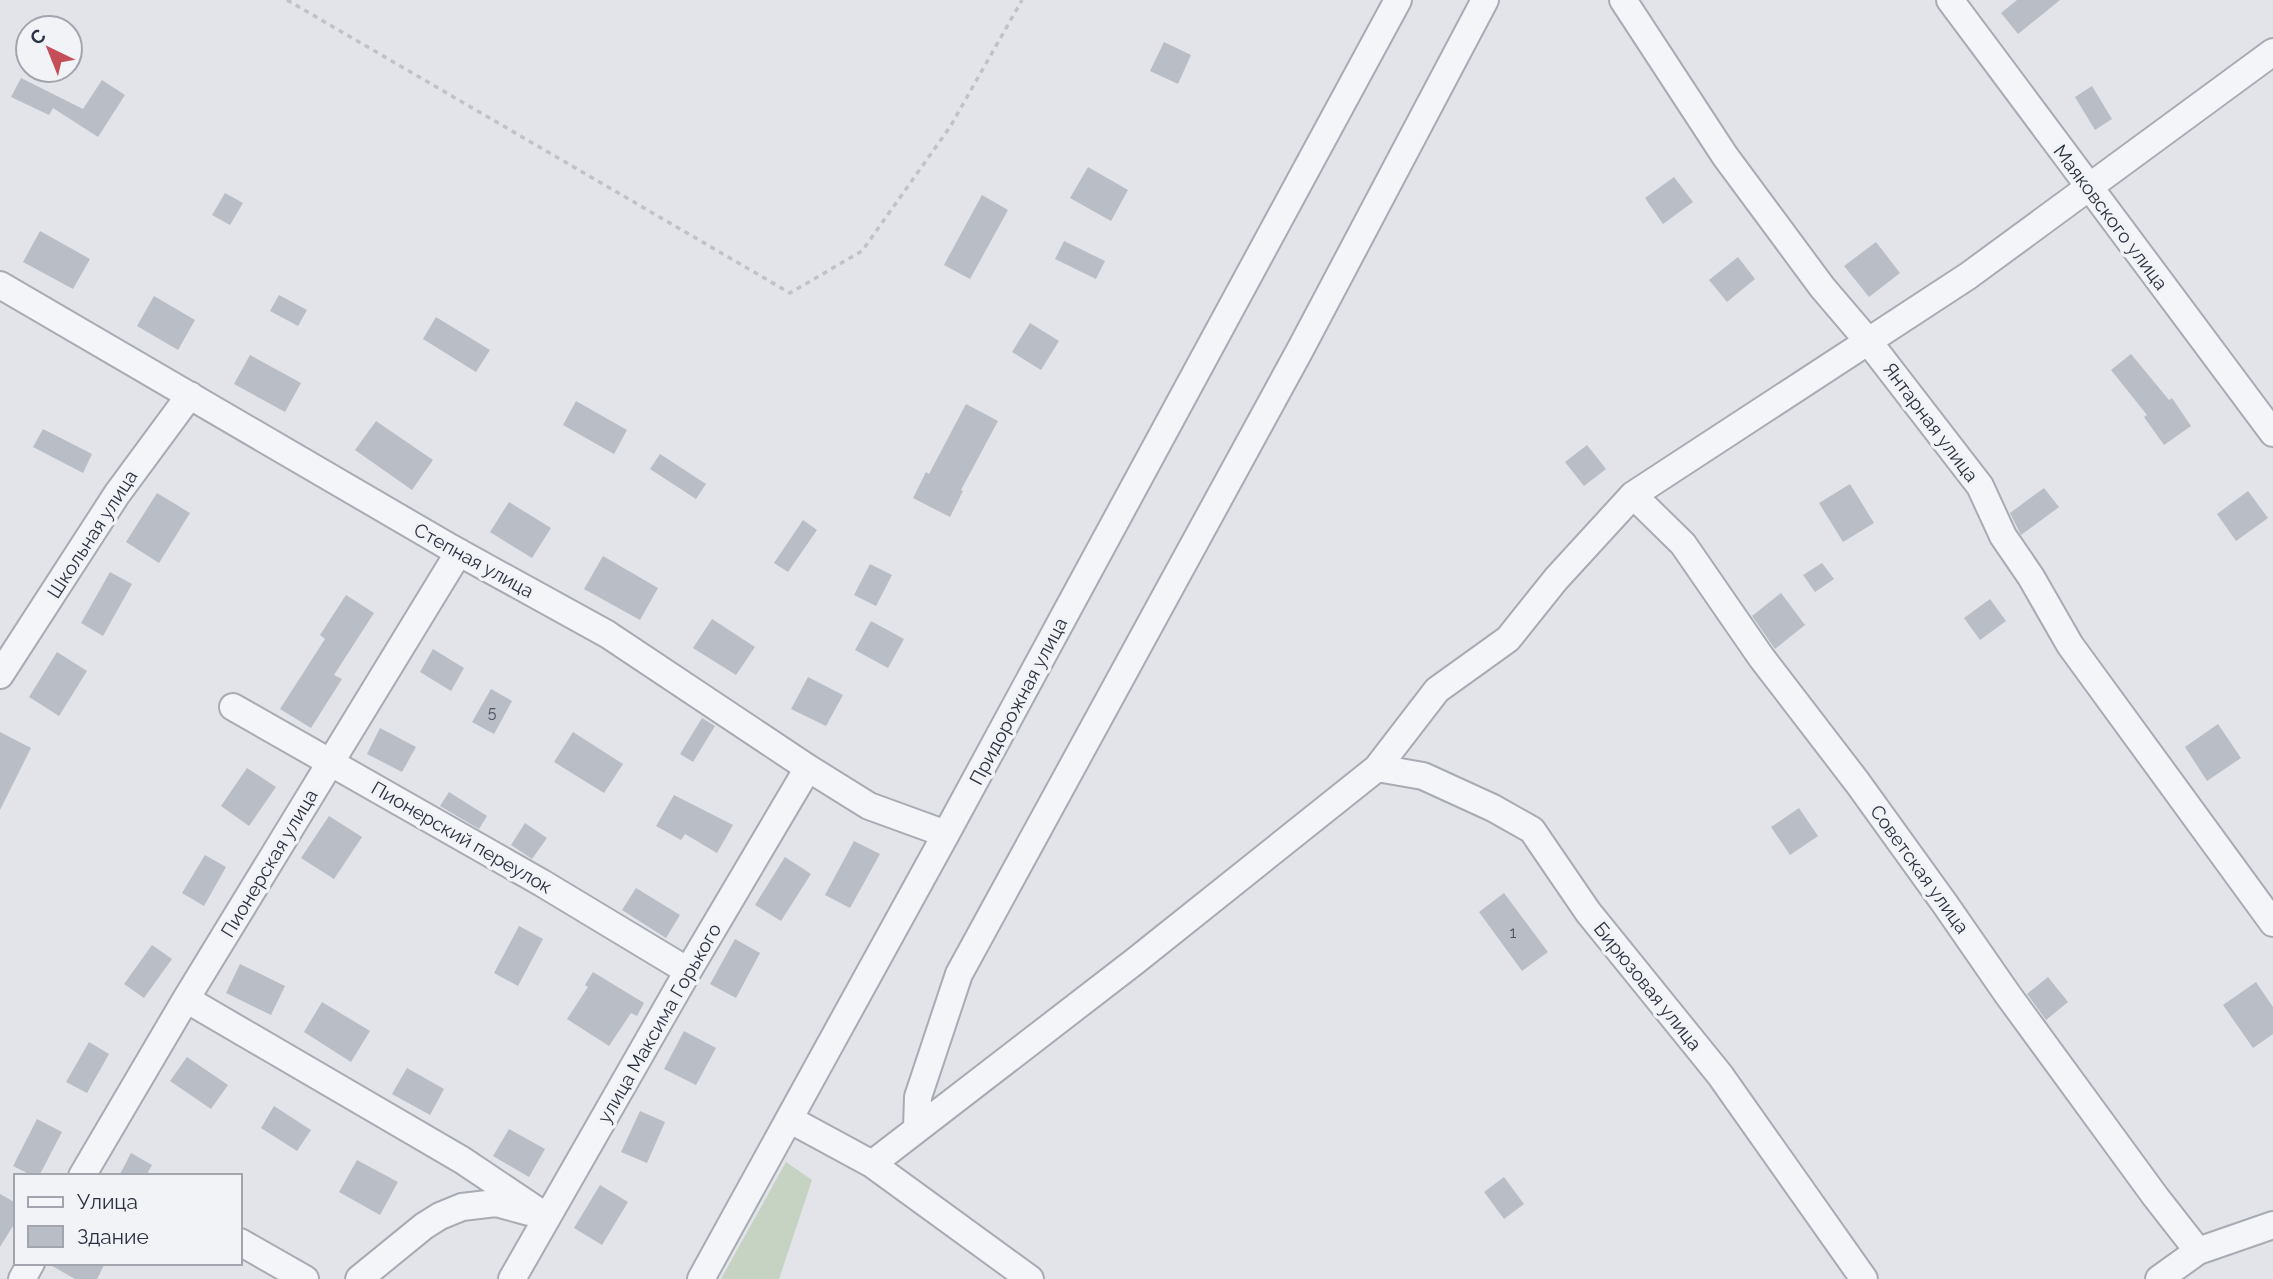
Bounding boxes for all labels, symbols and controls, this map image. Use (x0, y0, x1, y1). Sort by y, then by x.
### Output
north arrow (14, 14, 84, 84)
text: С (25, 24, 50, 49)
street label: Маяковского улица (2049, 140, 2173, 294)
street label: Янтарная улица (1879, 358, 1983, 486)
street label: Школьная улица (42, 466, 142, 602)
street label: Степная улица (410, 518, 538, 602)
street label: Придорожная улица (965, 614, 1071, 788)
house number: 5 (488, 703, 497, 722)
street label: Пионерский переулок (368, 776, 556, 898)
street label: Пионерская улица (216, 785, 322, 941)
street label: Советская улица (1866, 801, 1974, 937)
street label: Бирюзовая улица (1590, 917, 1706, 1055)
street label: улица Максима Горького (593, 919, 725, 1127)
house number: 1 (1510, 923, 1517, 942)
legend (14, 1174, 242, 1265)
text: Улица (77, 1189, 138, 1214)
text: Здание (77, 1224, 149, 1249)

